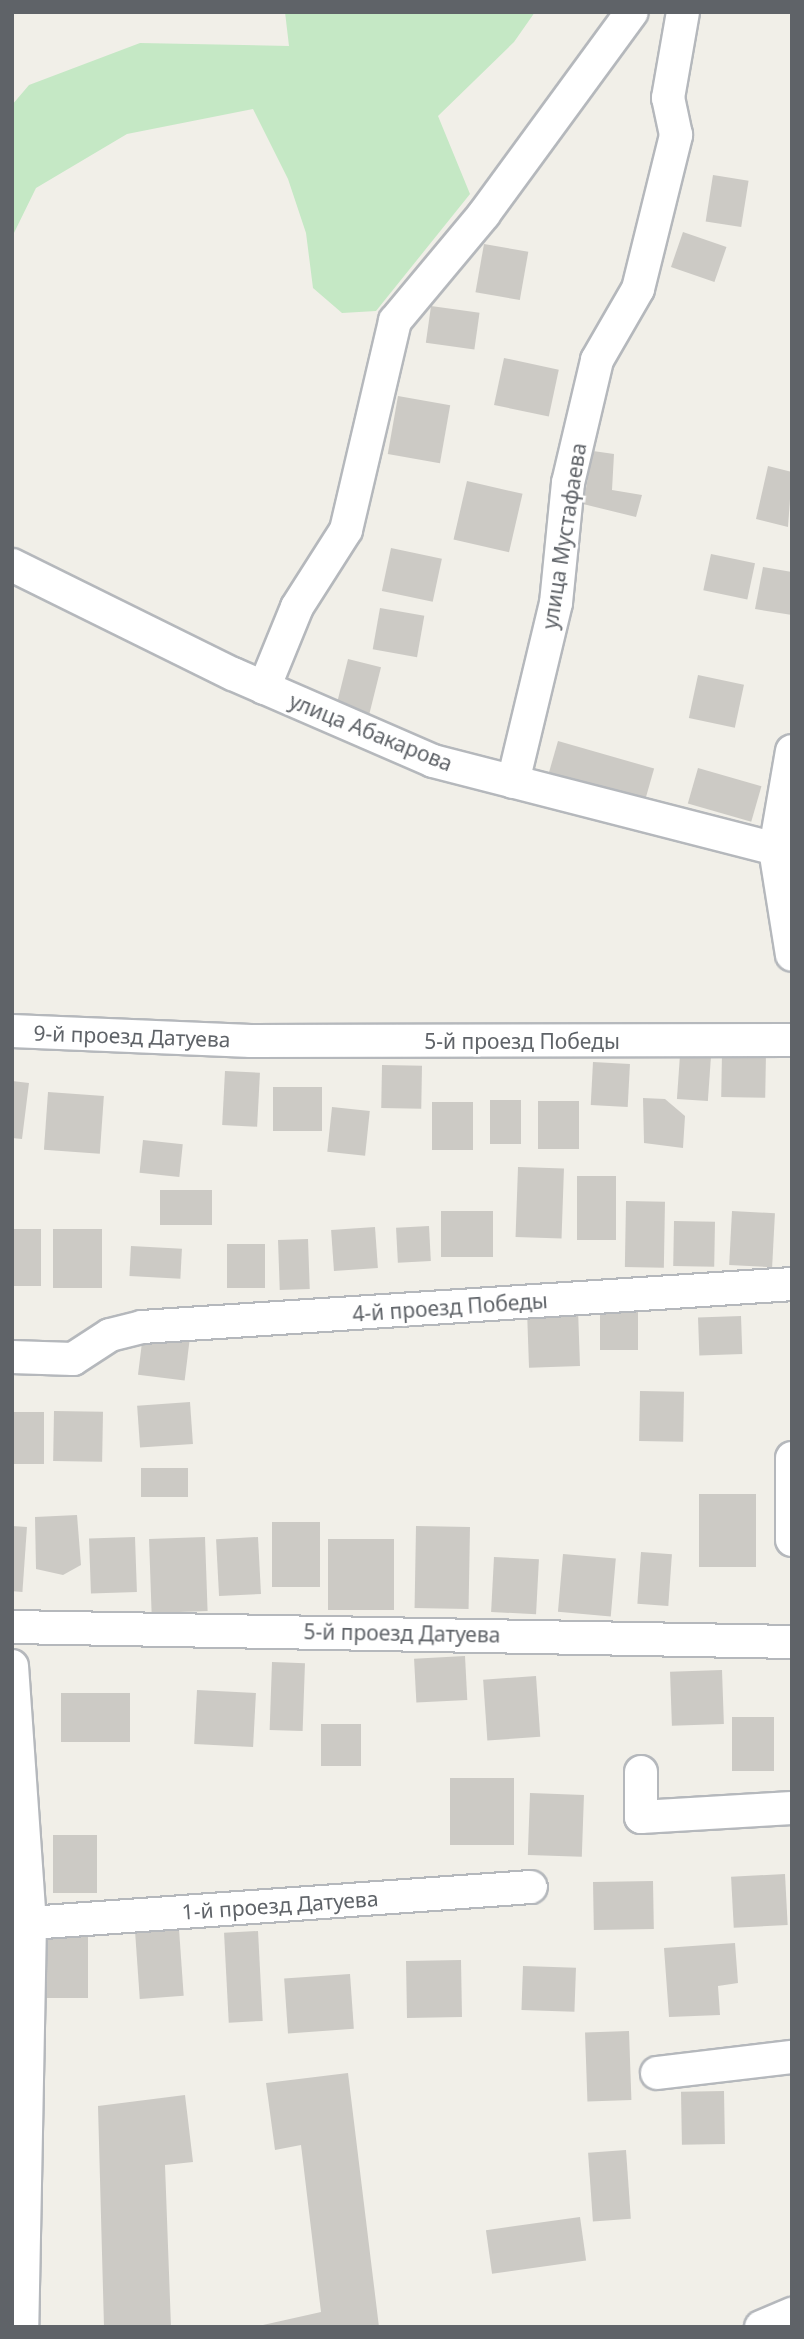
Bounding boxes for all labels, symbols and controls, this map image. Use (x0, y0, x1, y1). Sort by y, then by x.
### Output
street label: улица Мустафаева (537, 441, 591, 631)
street label: улица Абакарова (286, 688, 456, 776)
street label: 9-й проезд Датуева (33, 1020, 231, 1052)
street label: 5-й проезд Победы (424, 1028, 620, 1054)
street label: 4-й проезд Победы (351, 1288, 549, 1326)
street label: 5-й проезд Датуева (303, 1619, 501, 1647)
street label: 1-й проезд Датуева (181, 1886, 379, 1924)

